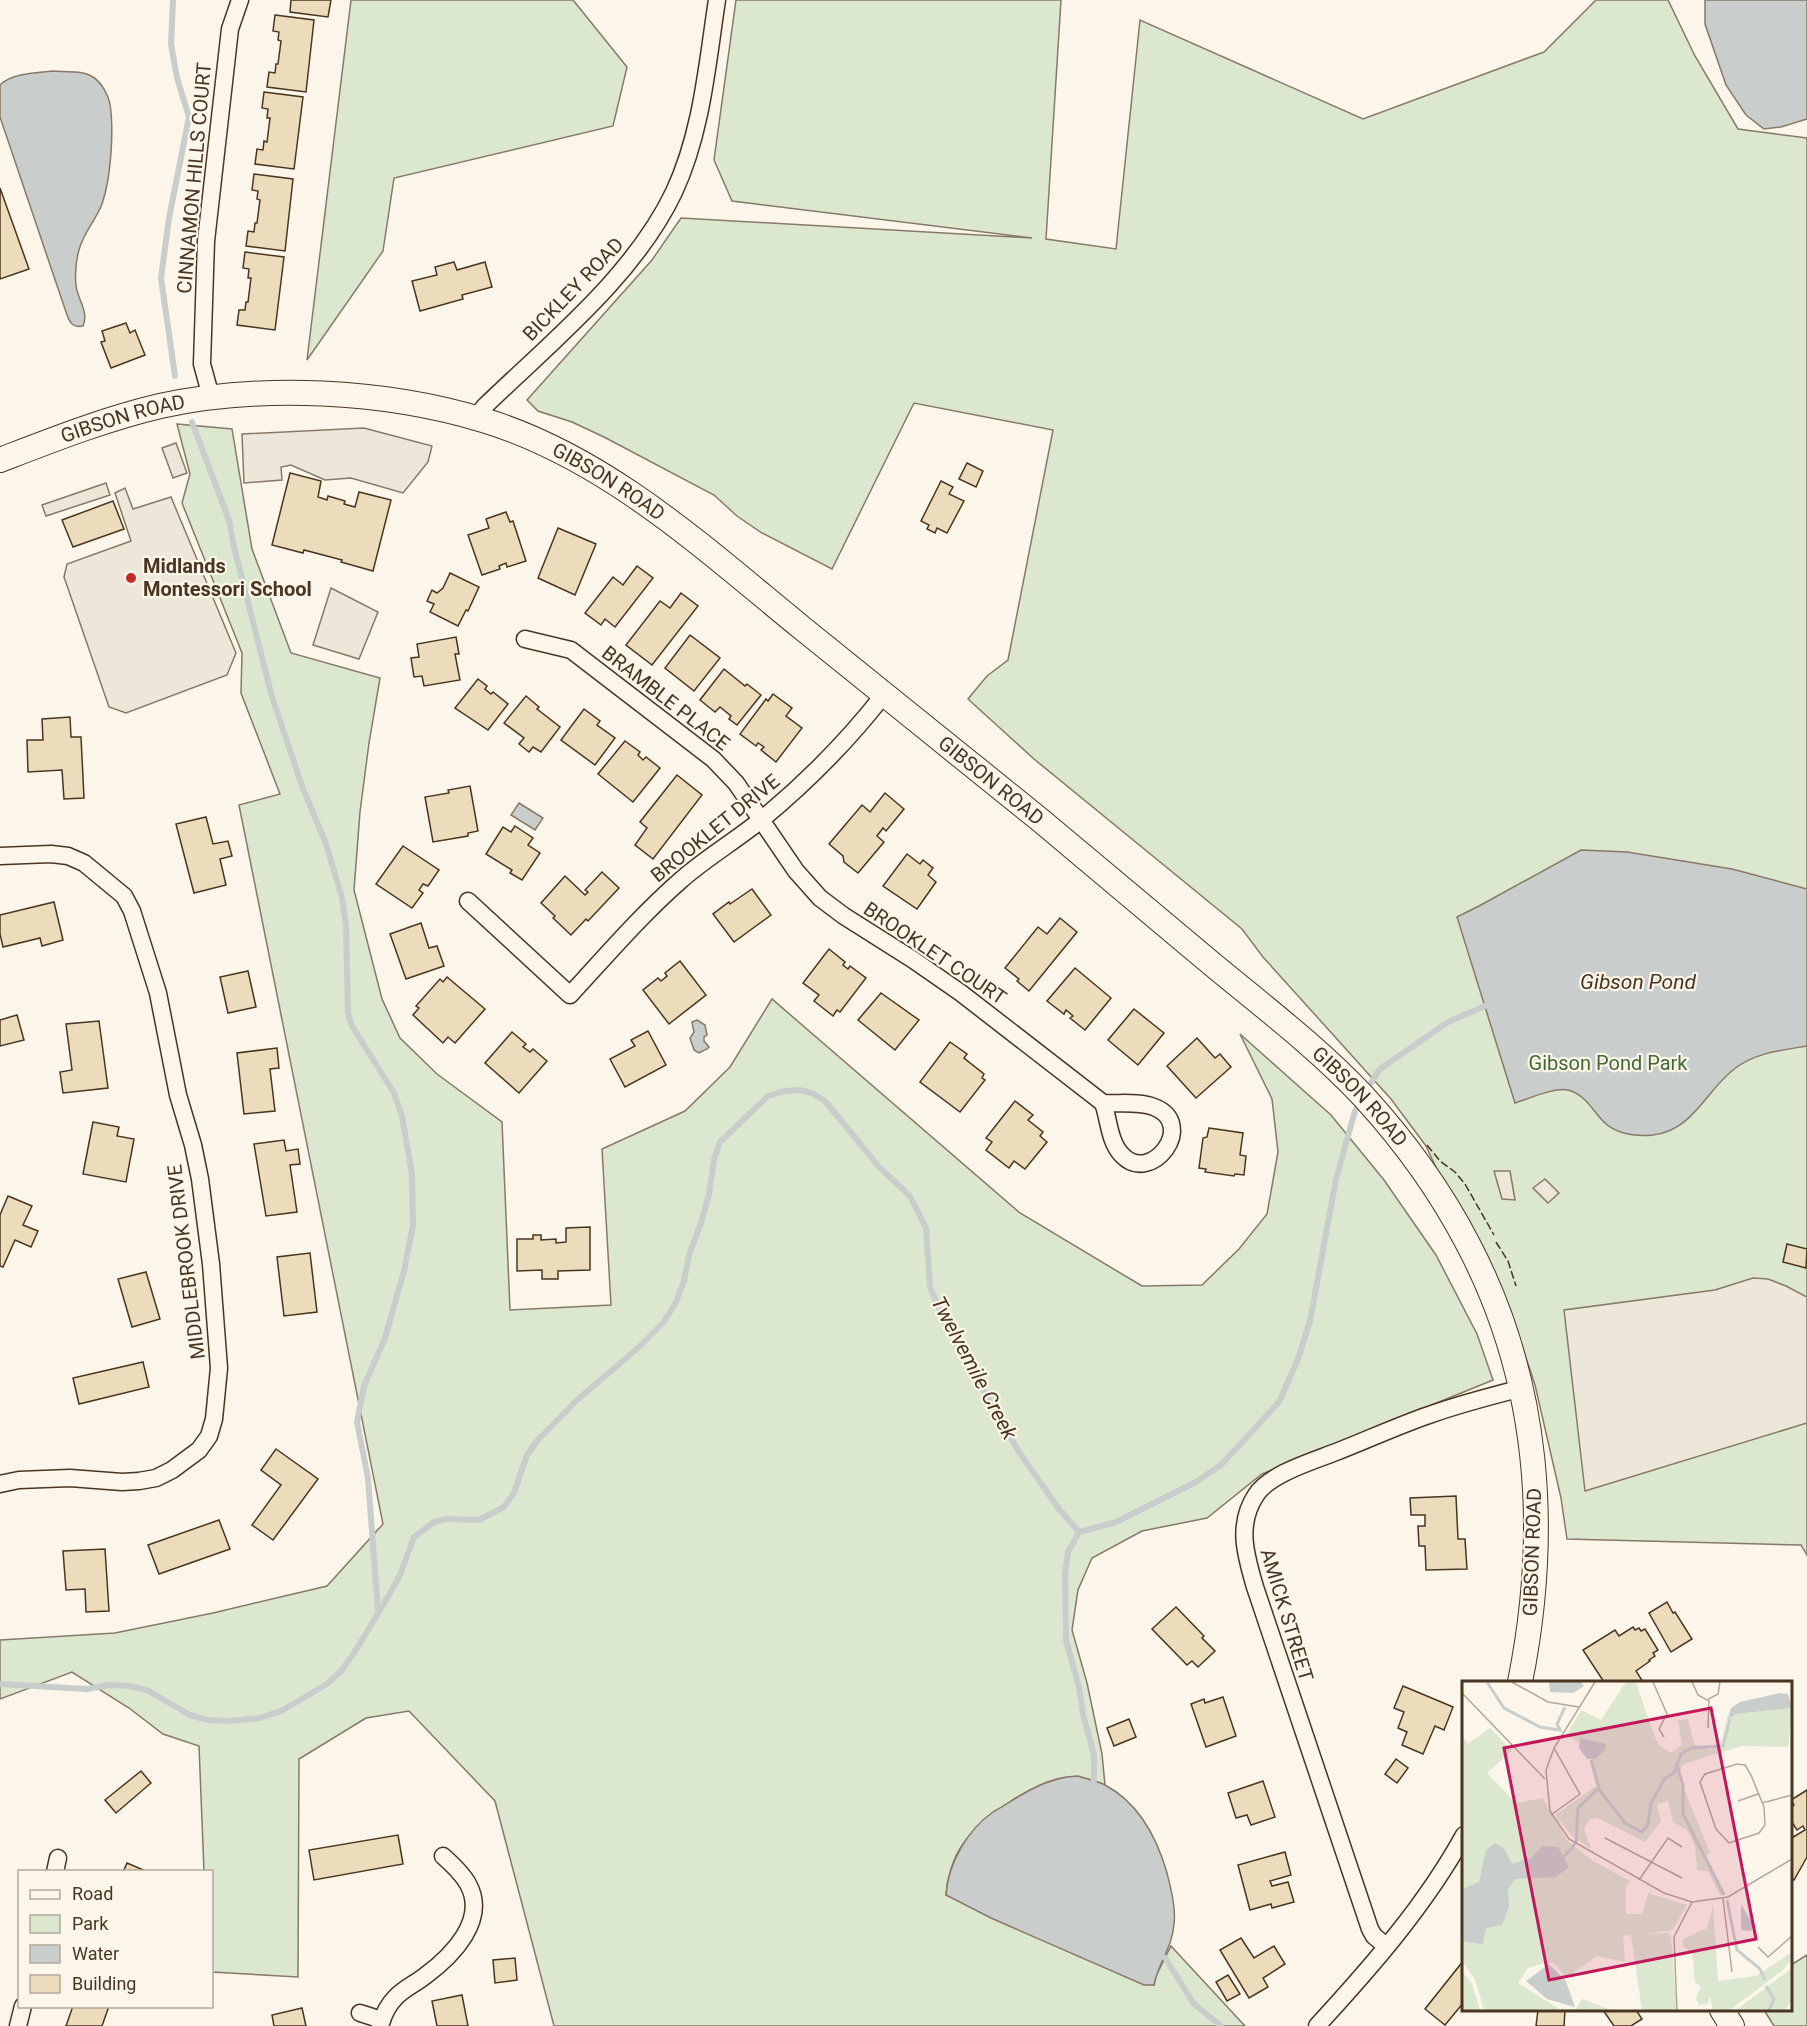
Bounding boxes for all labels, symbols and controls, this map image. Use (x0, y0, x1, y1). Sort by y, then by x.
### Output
street label: CINNAMON HILLS COURT (172, 61, 216, 295)
street label: BICKLEY ROAD (518, 232, 628, 346)
street label: GIBSON ROAD (57, 389, 187, 448)
street label: GIBSON ROAD (548, 437, 670, 526)
place label: Midlands Montessori School (143, 554, 312, 601)
marker: Midlands Montessori School (124, 571, 138, 585)
street label: BRAMBLE PLACE (597, 641, 735, 755)
street label: GIBSON ROAD (934, 731, 1049, 830)
street label: BROOKLET DRIVE (646, 769, 784, 887)
street label: BROOKLET COURT (859, 896, 1011, 1010)
water label: Gibson Pond (1580, 970, 1696, 994)
street label: GIBSON ROAD (1307, 1041, 1413, 1151)
park label: Gibson Pond Park (1529, 1051, 1688, 1075)
street label: MIDDLEBROOK DRIVE (162, 1163, 210, 1361)
water label: Twelvemile Creek (926, 1292, 1022, 1444)
street label: GIBSON ROAD (1518, 1487, 1546, 1617)
street label: AMICK STREET (1255, 1546, 1319, 1684)
inset map (1462, 1681, 1792, 2011)
legend (18, 1870, 213, 2008)
text: Road (72, 1883, 113, 1904)
text: Park (72, 1913, 109, 1934)
text: Water (72, 1943, 119, 1964)
text: Building (72, 1973, 136, 1994)

